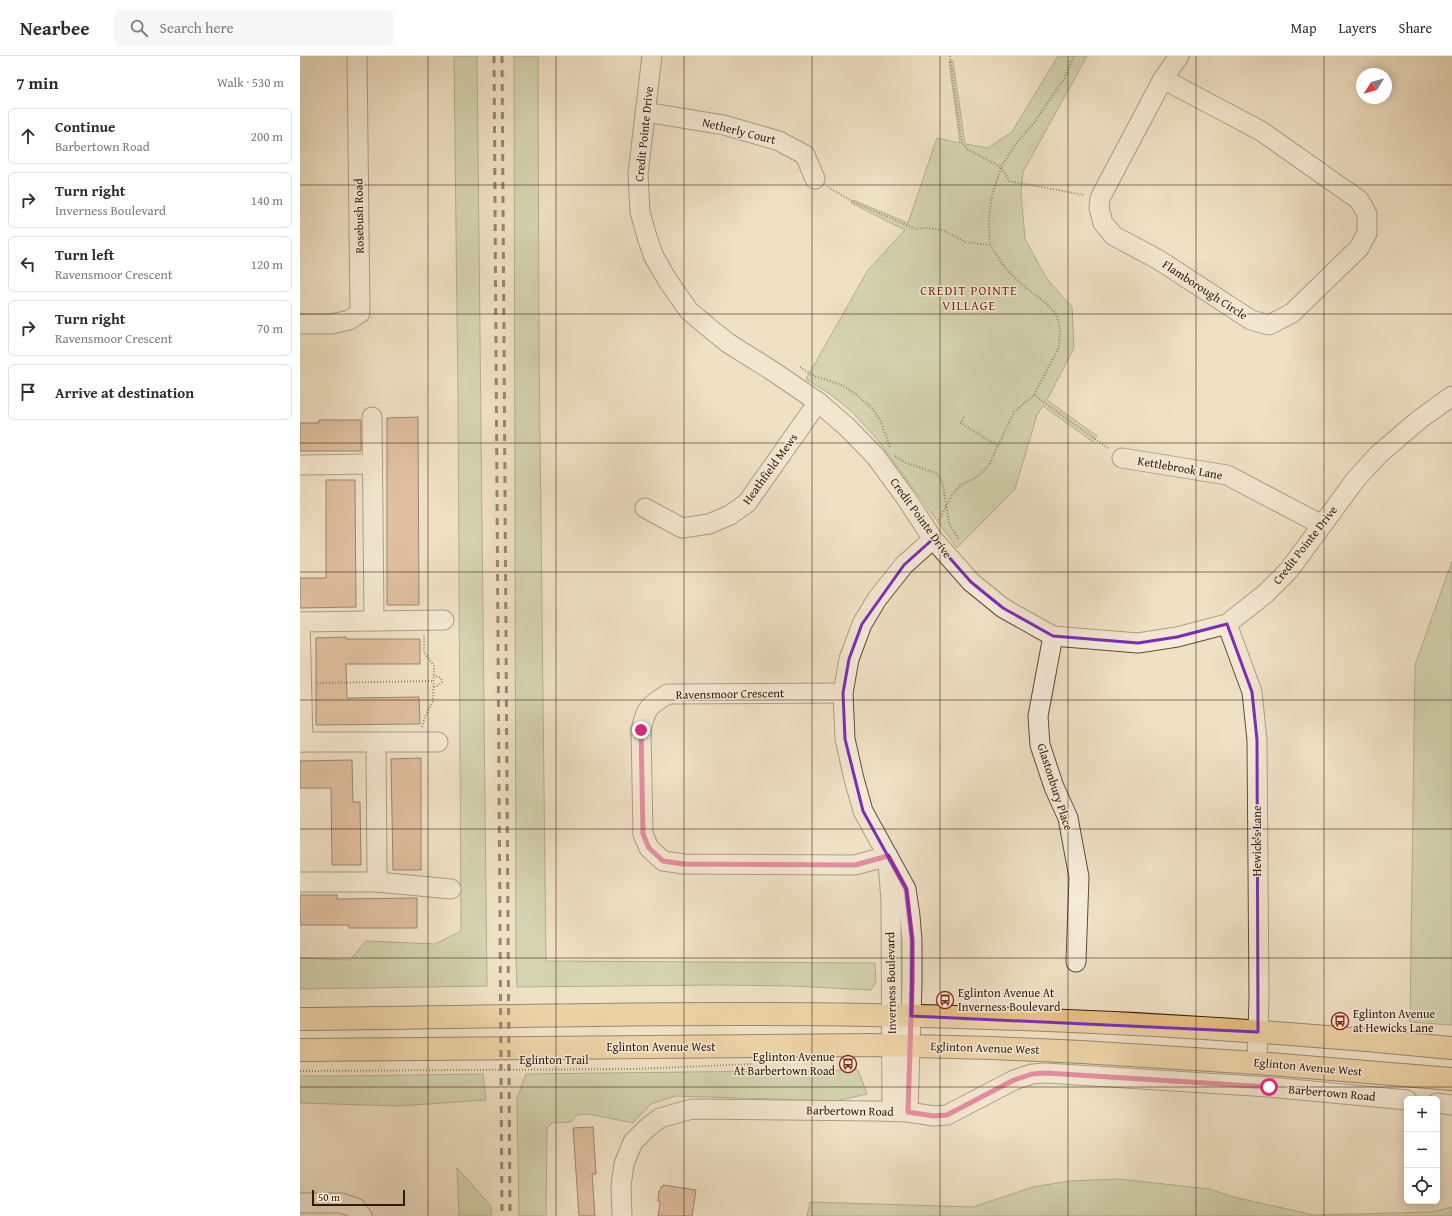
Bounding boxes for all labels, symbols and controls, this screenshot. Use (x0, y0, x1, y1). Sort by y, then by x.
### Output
search box (114, 10, 394, 46)
text: Nearbee (20, 14, 90, 42)
icon: search (128, 17, 150, 39)
text: Search here (160, 17, 234, 38)
text: Map (1291, 18, 1317, 38)
text: Layers (1339, 18, 1377, 38)
text: Share (1399, 18, 1432, 38)
north arrow (1356, 68, 1392, 104)
text: 7 min (16, 70, 58, 95)
text: Walk · 530 m (217, 73, 284, 92)
street label: Credit Pointe Drive (630, 85, 657, 182)
street label: Netherly Court (701, 113, 778, 148)
text: Continue (55, 116, 116, 137)
icon: ahead (17, 125, 39, 147)
text: 200 m (251, 127, 283, 146)
text: Barbertown Road (55, 137, 150, 156)
street label: Rosebush Road (349, 178, 368, 254)
text: Turn right (55, 180, 126, 201)
icon: right (17, 189, 39, 211)
text: 140 m (251, 191, 283, 210)
text: Inverness Boulevard (55, 201, 166, 220)
text: Turn left (55, 244, 114, 265)
icon: left (17, 253, 39, 275)
text: 120 m (251, 255, 283, 274)
street label: Flamborough Circle (1159, 256, 1252, 324)
text: Ravensmoor Crescent (55, 265, 173, 284)
district label: CREDIT POINTE VILLAGE (920, 281, 1018, 315)
text: Turn right (55, 308, 126, 329)
icon: right (17, 317, 39, 339)
text: 70 m (257, 319, 283, 338)
text: Ravensmoor Crescent (55, 329, 173, 348)
icon: arrive (17, 381, 39, 403)
text: Arrive at destination (55, 382, 194, 403)
street label: Heathfield Mews (738, 429, 801, 508)
street label: Kettlebrook Lane (1136, 452, 1224, 483)
street label: Credit Pointe Drive (886, 474, 957, 562)
street label: Credit Pointe Drive (1268, 501, 1341, 588)
street label: Ravensmoor Crescent (676, 684, 785, 703)
route end (632, 721, 650, 739)
street label: Glastonbury Place (1033, 741, 1078, 833)
street label: Hewick's Lane (1248, 805, 1265, 877)
street label: Inverness Boulevard (881, 931, 900, 1034)
place label: Eglinton Avenue At Inverness Boulevard (958, 984, 1061, 1015)
bus stop icon: Eglinton Avenue At Inverness Boulevard (935, 990, 955, 1010)
place label: Eglinton Avenue at Hewicks Lane (1353, 1005, 1436, 1036)
bus stop icon: Eglinton Avenue at Hewicks Lane (1330, 1011, 1350, 1031)
street label: Eglinton Avenue West (930, 1037, 1041, 1058)
street label: Eglinton Avenue West (606, 1038, 716, 1055)
place label: Eglinton Avenue At Barbertown Road (733, 1048, 836, 1079)
street label: Eglinton Trail (519, 1051, 589, 1068)
street label: Eglinton Avenue West (1253, 1053, 1364, 1080)
bus stop icon: Eglinton Avenue At Barbertown Road (838, 1054, 858, 1074)
route start (1260, 1078, 1278, 1096)
street label: Barbertown Road (1288, 1080, 1377, 1105)
map controls (1404, 1096, 1440, 1204)
button: + (1404, 1096, 1440, 1132)
street label: Barbertown Road (806, 1101, 894, 1120)
button: − (1404, 1132, 1440, 1168)
button: locate (1404, 1168, 1440, 1204)
scale bar (312, 1188, 405, 1207)
text: 50 m (318, 1189, 340, 1205)

